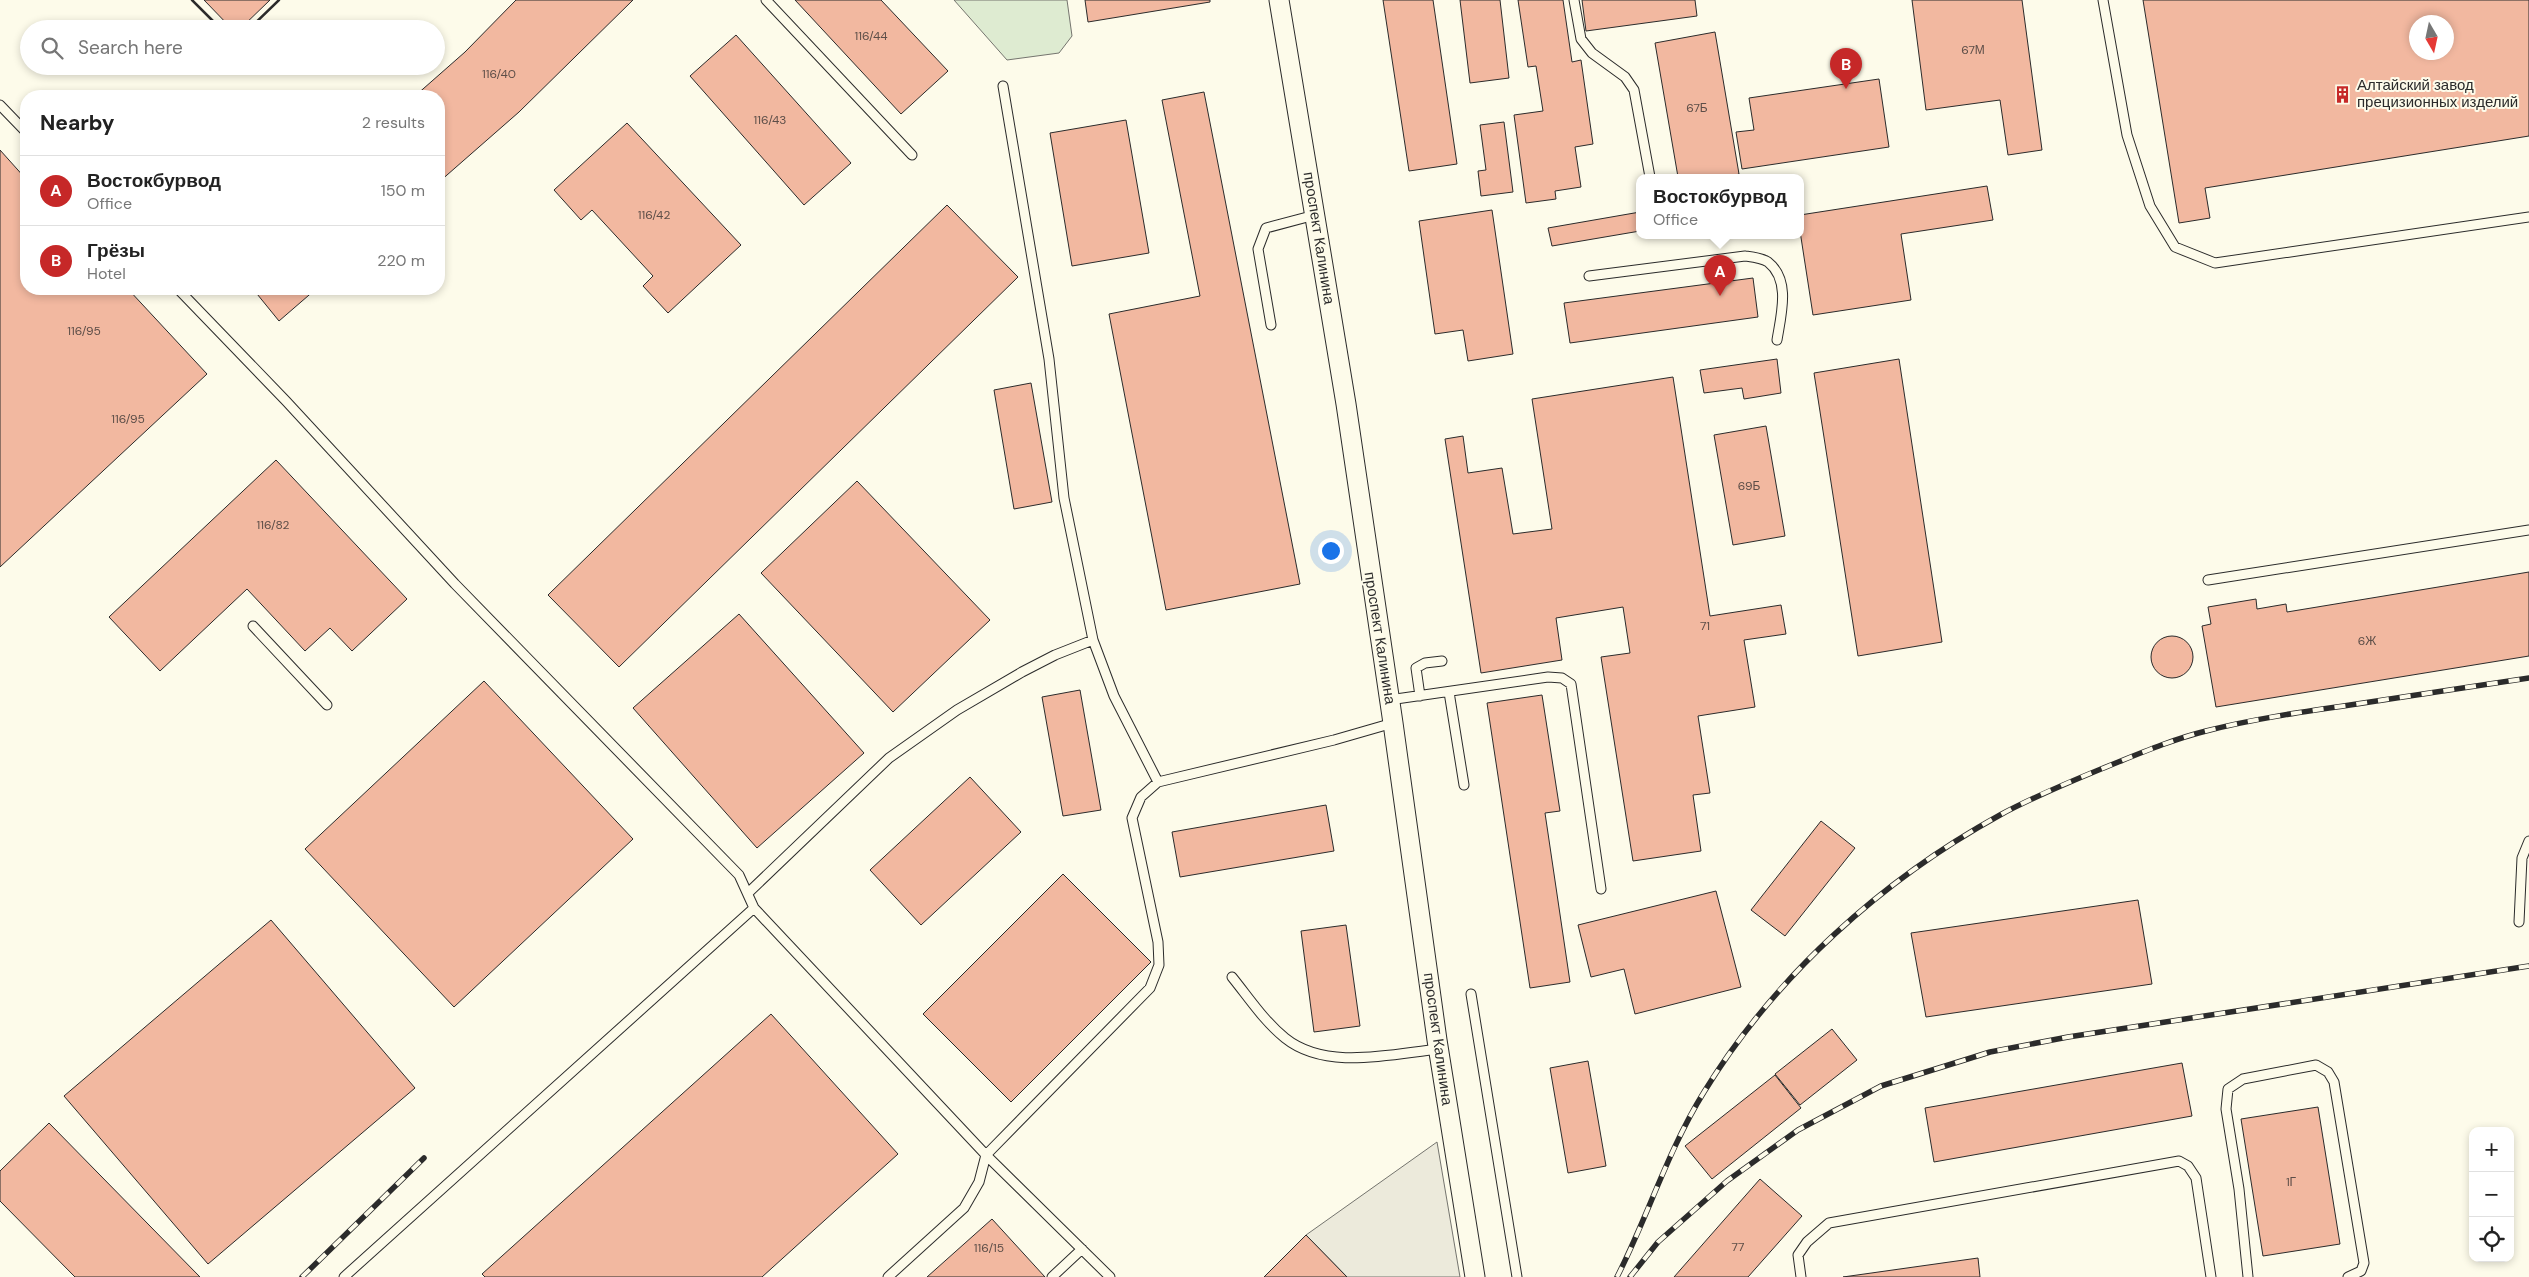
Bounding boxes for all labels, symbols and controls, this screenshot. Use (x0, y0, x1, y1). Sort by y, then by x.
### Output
north arrow (2409, 15, 2454, 60)
search box (20, 20, 445, 75)
house number: 116/44 (854, 28, 888, 44)
icon: search (38, 34, 66, 62)
text: Search here (78, 35, 183, 60)
house number: 67М (1961, 42, 1985, 58)
pin: B (1830, 48, 1862, 89)
house number: 116/40 (482, 66, 516, 82)
place label: Алтайский завод прецизионных изделий (2357, 75, 2518, 112)
building icon: Алтайский завод прецизионных изделий (2333, 84, 2353, 104)
house number: 67Б (1686, 100, 1708, 116)
text: Nearby (40, 109, 114, 137)
text: 2 results (362, 112, 425, 133)
house number: 116/43 (754, 112, 786, 128)
text: Востокбурвод (87, 168, 221, 193)
street label: проспект Калинина (1299, 170, 1339, 306)
popup (1636, 174, 1804, 239)
text: A (50, 180, 62, 201)
text: 150 m (381, 180, 425, 201)
text: Востокбурвод (1653, 184, 1787, 209)
text: Office (87, 193, 132, 214)
house number: 116/42 (638, 207, 670, 223)
text: Office (1653, 209, 1698, 230)
text: Грёзы (87, 238, 145, 263)
text: B (51, 250, 61, 271)
text: 220 m (377, 250, 425, 271)
pin: A (1704, 255, 1736, 296)
text: Hotel (87, 263, 126, 284)
house number: 116/95 (67, 323, 101, 339)
house number: 116/95 (111, 411, 145, 427)
house number: 69Б (1738, 478, 1760, 494)
house number: 116/82 (257, 517, 290, 533)
your location (1318, 538, 1344, 564)
street label: проспект Калинина (1360, 570, 1400, 706)
house number: 71 (1700, 618, 1710, 634)
house number: 6Ж (2358, 633, 2376, 649)
street label: проспект Калинина (1419, 971, 1457, 1107)
map controls (2469, 1127, 2514, 1262)
button: + (2469, 1127, 2514, 1172)
button: − (2469, 1172, 2514, 1217)
house number: 1Г (2286, 1174, 2297, 1190)
button: locate (2469, 1217, 2514, 1262)
house number: 77 (1732, 1239, 1744, 1255)
house number: 116/15 (974, 1240, 1004, 1256)

